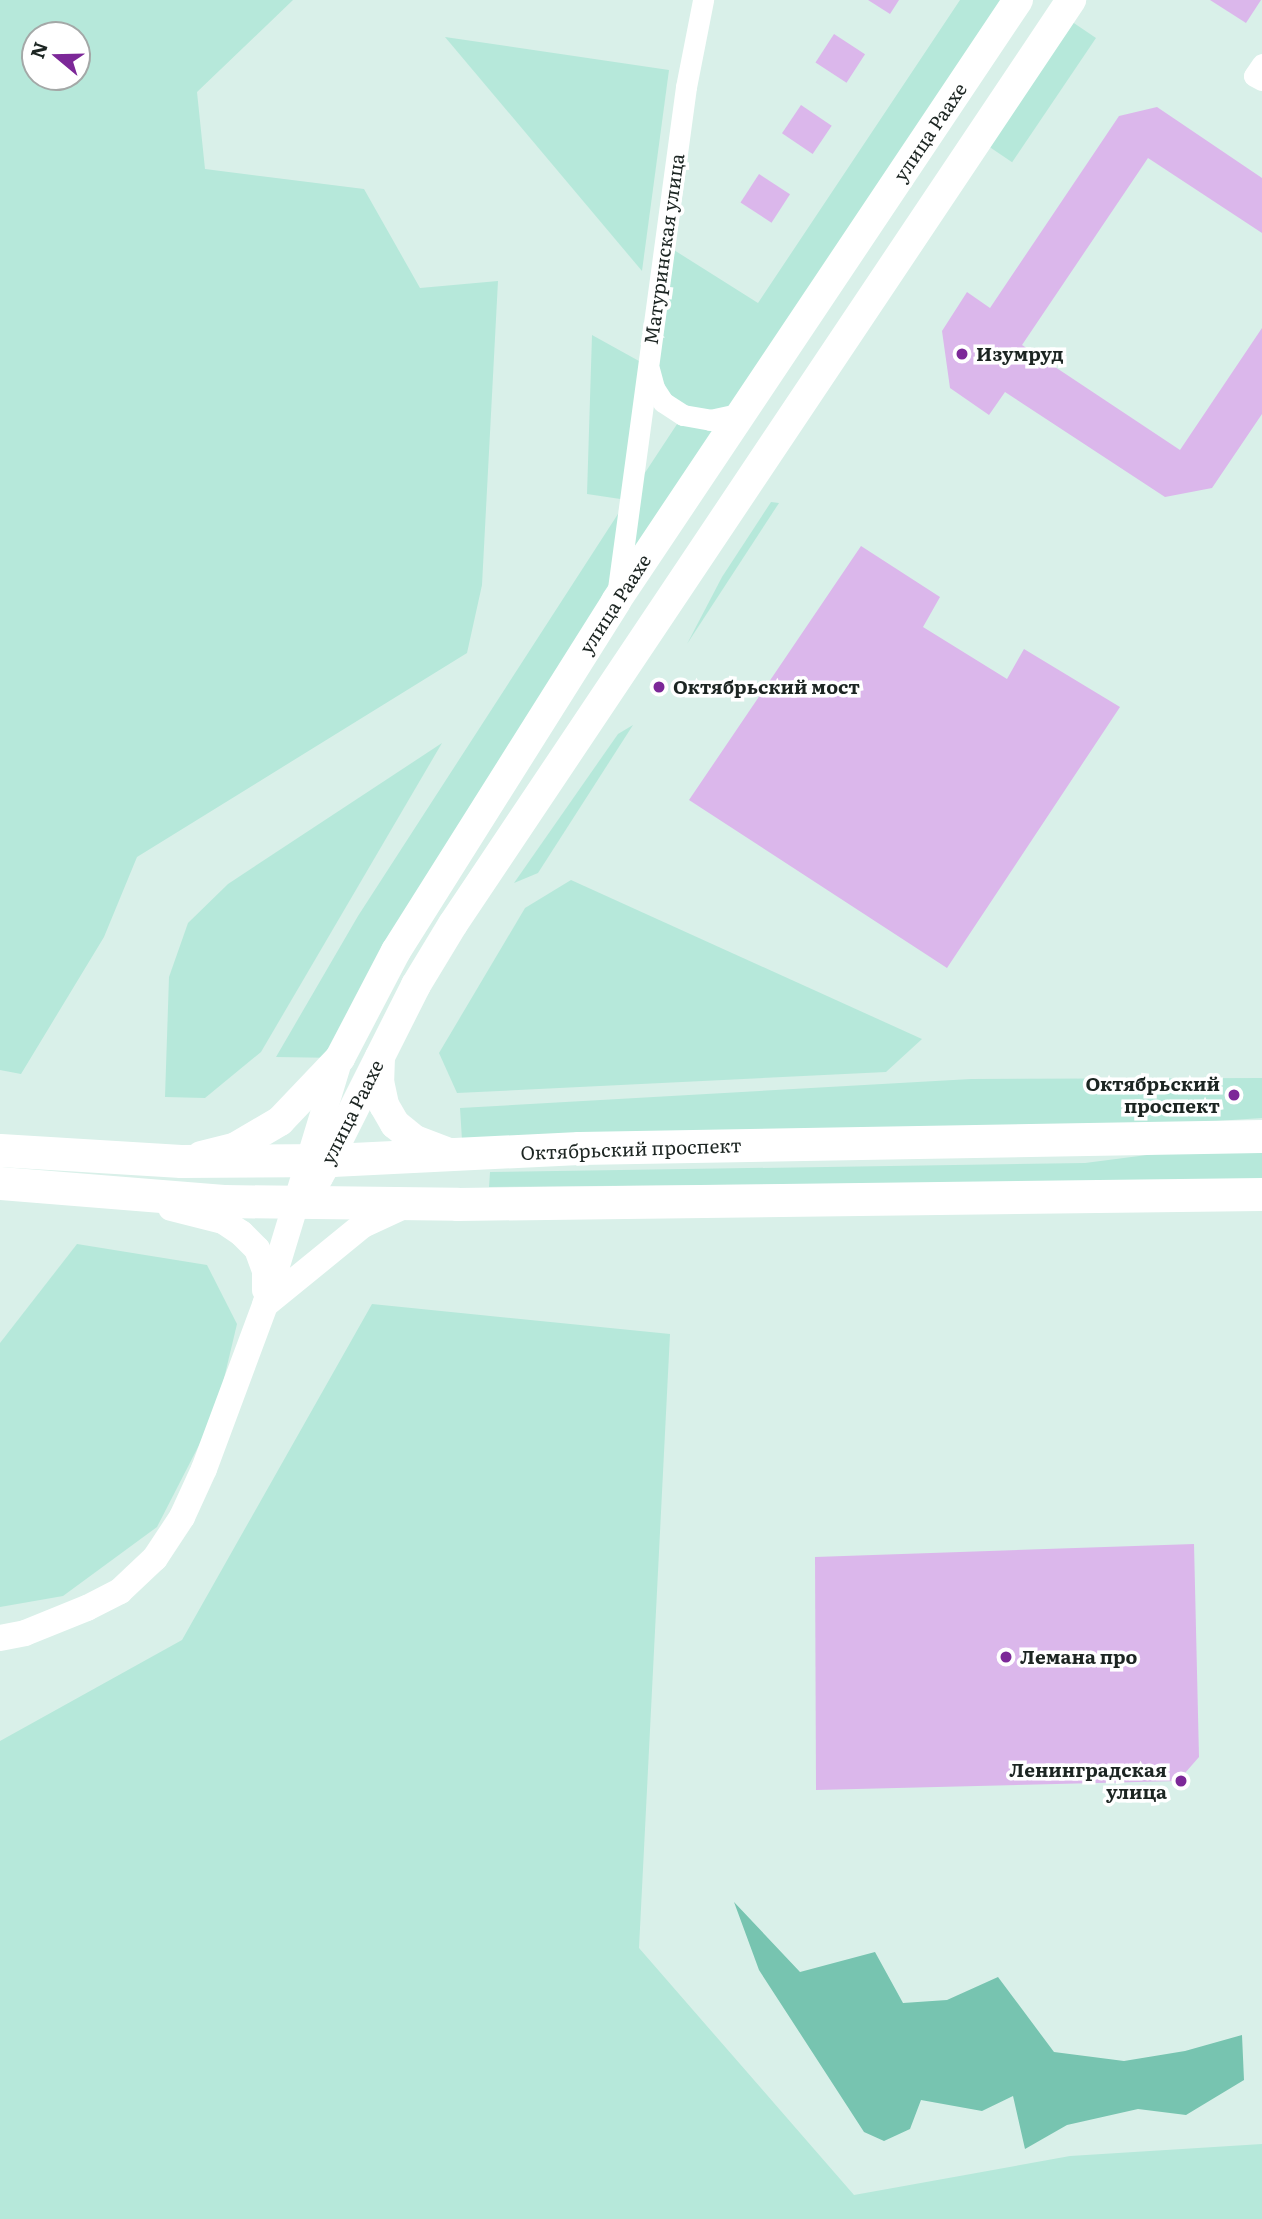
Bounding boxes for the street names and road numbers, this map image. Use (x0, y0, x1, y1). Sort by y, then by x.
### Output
street label: улица Раахе (889, 78, 971, 186)
street label: Матуринская улица (639, 152, 689, 346)
street label: улица Раахе (574, 550, 656, 658)
street label: улица Раахе (316, 1056, 388, 1168)
street label: Октябрьский проспект (520, 1134, 742, 1164)

